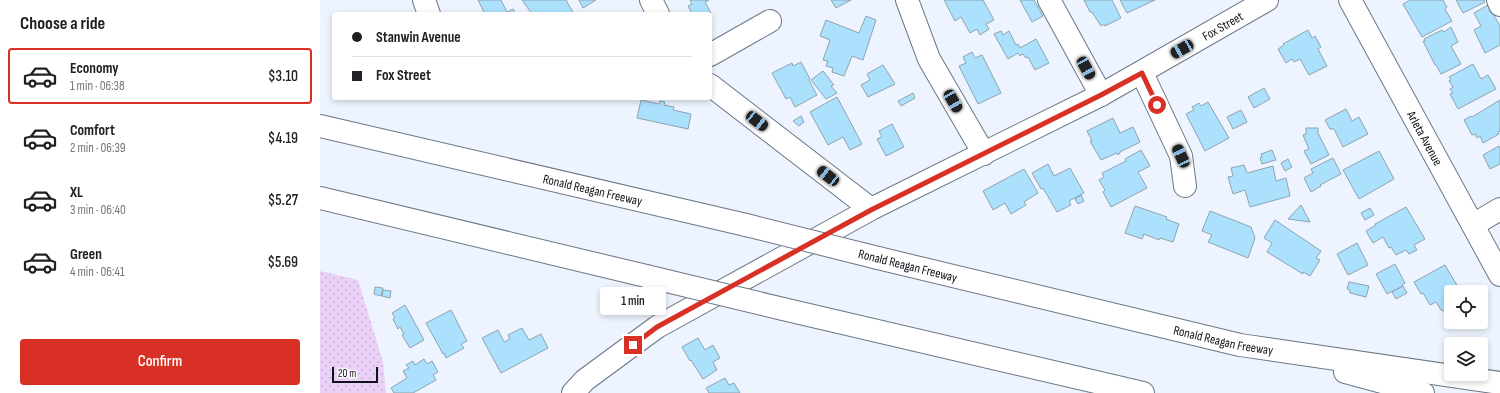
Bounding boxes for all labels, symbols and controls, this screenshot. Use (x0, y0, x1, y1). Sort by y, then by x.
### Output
street label: Fox Street (1200, 8, 1246, 44)
text: Choose a ride (20, 13, 105, 34)
text: Stanwin Avenue (376, 28, 461, 47)
car (1169, 38, 1195, 60)
car (1075, 55, 1097, 81)
icon: car (22, 58, 58, 94)
text: Economy (70, 59, 119, 78)
text: Fox Street (376, 66, 431, 85)
text: $3.10 (268, 67, 298, 86)
text: 1 min · 06:38 (70, 78, 125, 94)
car (942, 88, 964, 114)
route start (1148, 96, 1166, 114)
street label: Arleta Avenue (1402, 107, 1446, 168)
car (744, 109, 770, 133)
icon: car (22, 120, 58, 156)
text: Comfort (70, 121, 115, 140)
text: $4.19 (268, 129, 298, 148)
text: 2 min · 06:39 (70, 140, 126, 156)
car (1170, 143, 1192, 169)
car (815, 164, 841, 188)
street label: Ronald Reagan Freeway (541, 171, 644, 210)
icon: car (22, 182, 58, 218)
text: XL (70, 183, 83, 202)
text: $5.27 (268, 191, 298, 210)
text: 3 min · 06:40 (70, 202, 126, 218)
icon: car (22, 244, 58, 280)
text: Green (70, 245, 102, 264)
street label: Ronald Reagan Freeway (857, 246, 959, 286)
text: $5.69 (268, 253, 298, 272)
text: 4 min · 06:41 (70, 264, 125, 280)
map controls (1444, 285, 1488, 381)
button: locate (1444, 285, 1488, 329)
callout: 1 min (600, 287, 666, 315)
text: 1 min (621, 293, 645, 309)
street label: Ronald Reagan Freeway (1172, 322, 1274, 359)
route end (624, 336, 642, 354)
button: layers (1444, 337, 1488, 381)
button: Confirm (20, 339, 300, 385)
scale bar (332, 365, 378, 384)
text: 20 m (338, 367, 356, 380)

